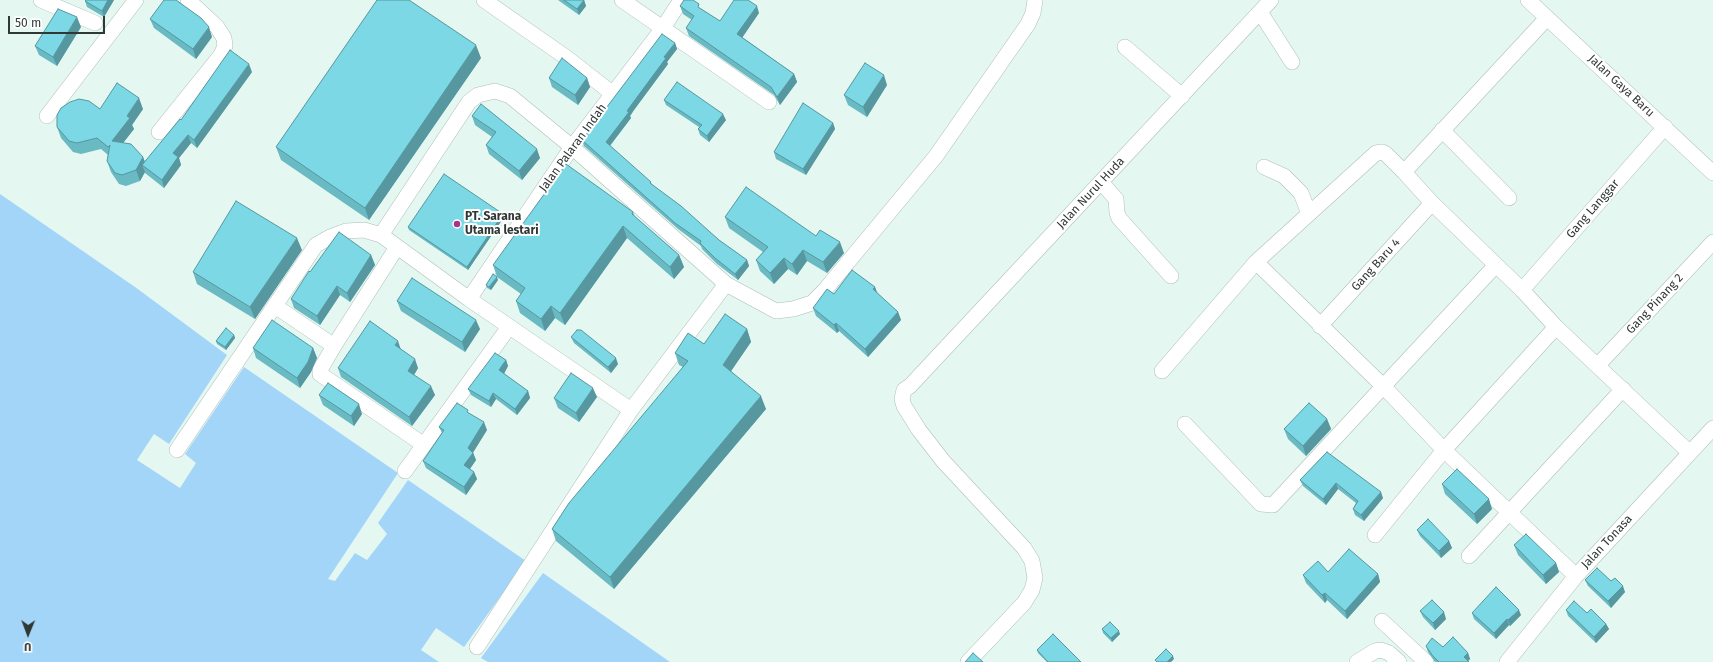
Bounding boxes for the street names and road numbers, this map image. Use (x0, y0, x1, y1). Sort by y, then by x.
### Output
street label: Jalan Gaya Baru (1585, 52, 1657, 120)
street label: Jalan Palaran Indah (536, 101, 610, 195)
street label: Jalan Nurul Huda (1054, 154, 1128, 232)
street label: Gang Langgar (1563, 177, 1623, 241)
street label: Gang Baru 4 (1349, 236, 1403, 294)
street label: Gang Pinang 2 (1624, 271, 1686, 337)
street label: Jalan Tonasa (1578, 512, 1636, 572)

